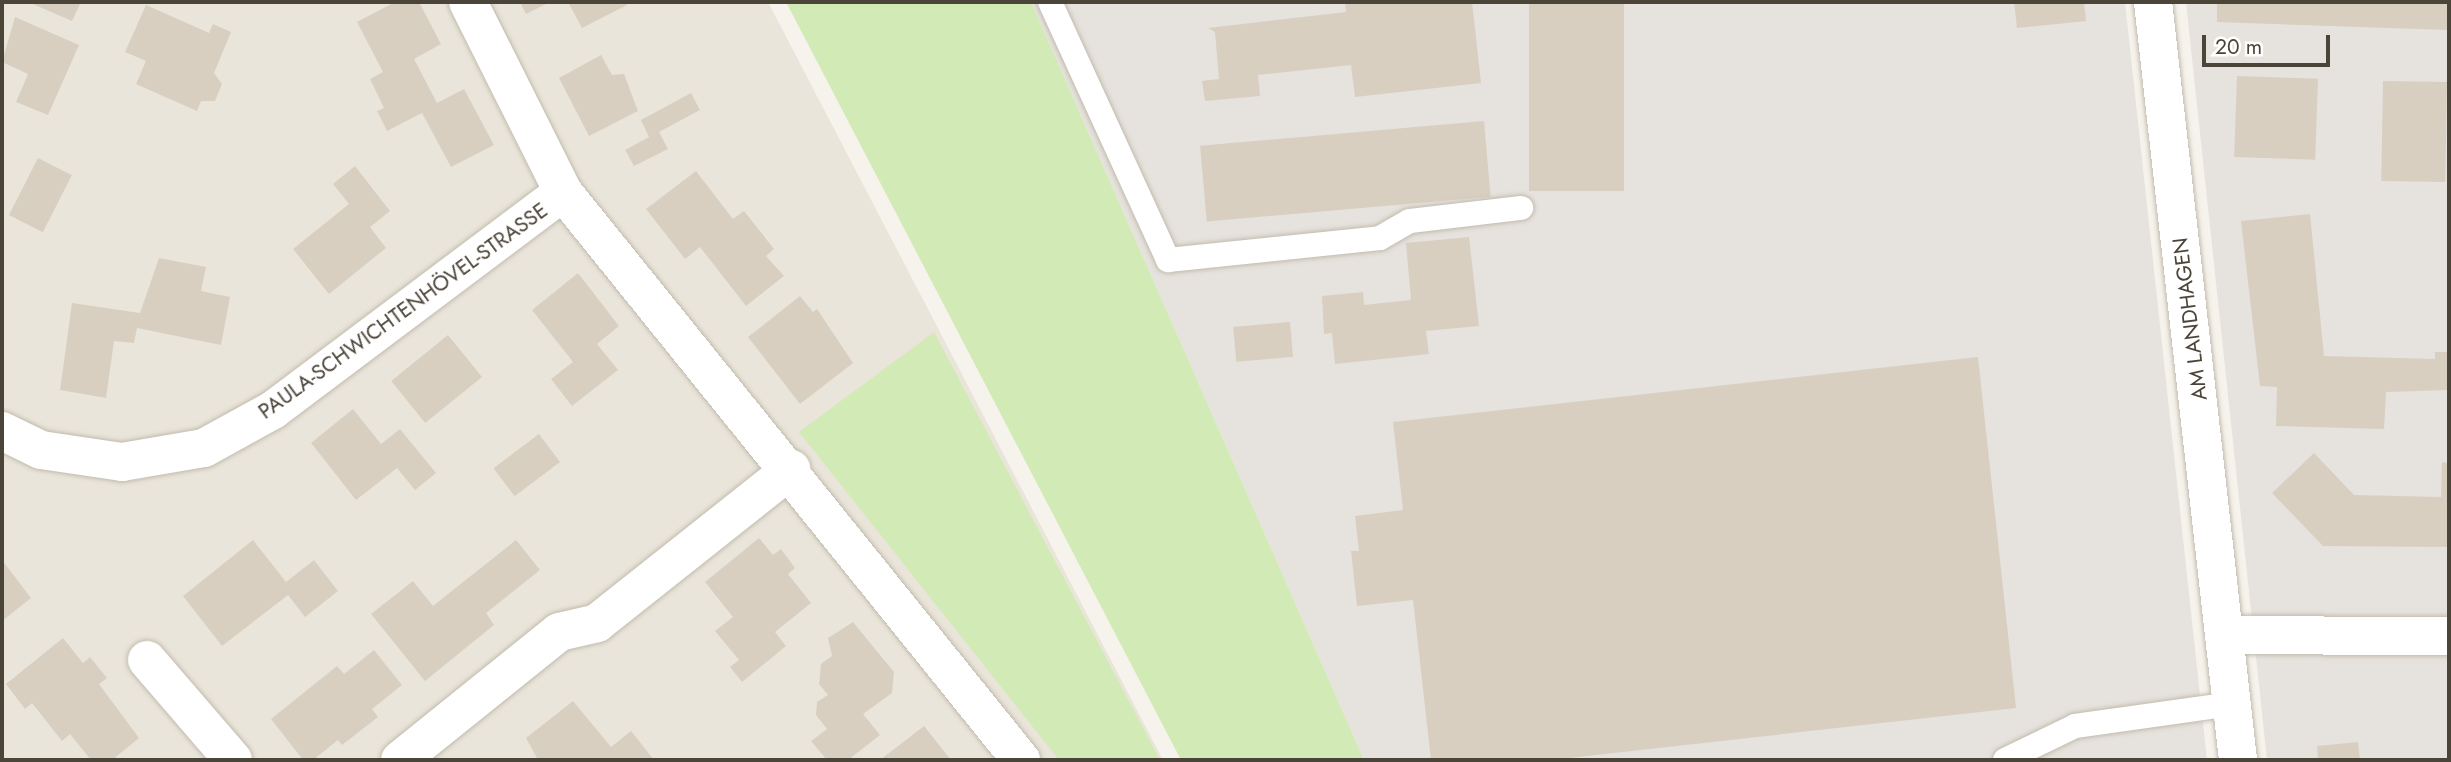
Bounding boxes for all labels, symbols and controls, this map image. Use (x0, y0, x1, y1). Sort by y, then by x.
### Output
scale bar (2206, 21, 2334, 65)
text: 20 m (2215, 32, 2262, 62)
street label: PAULA-SCHWICHTENHÖVEL-STRASSE (254, 198, 552, 424)
street label: AM LANDHAGEN (2168, 236, 2212, 402)

